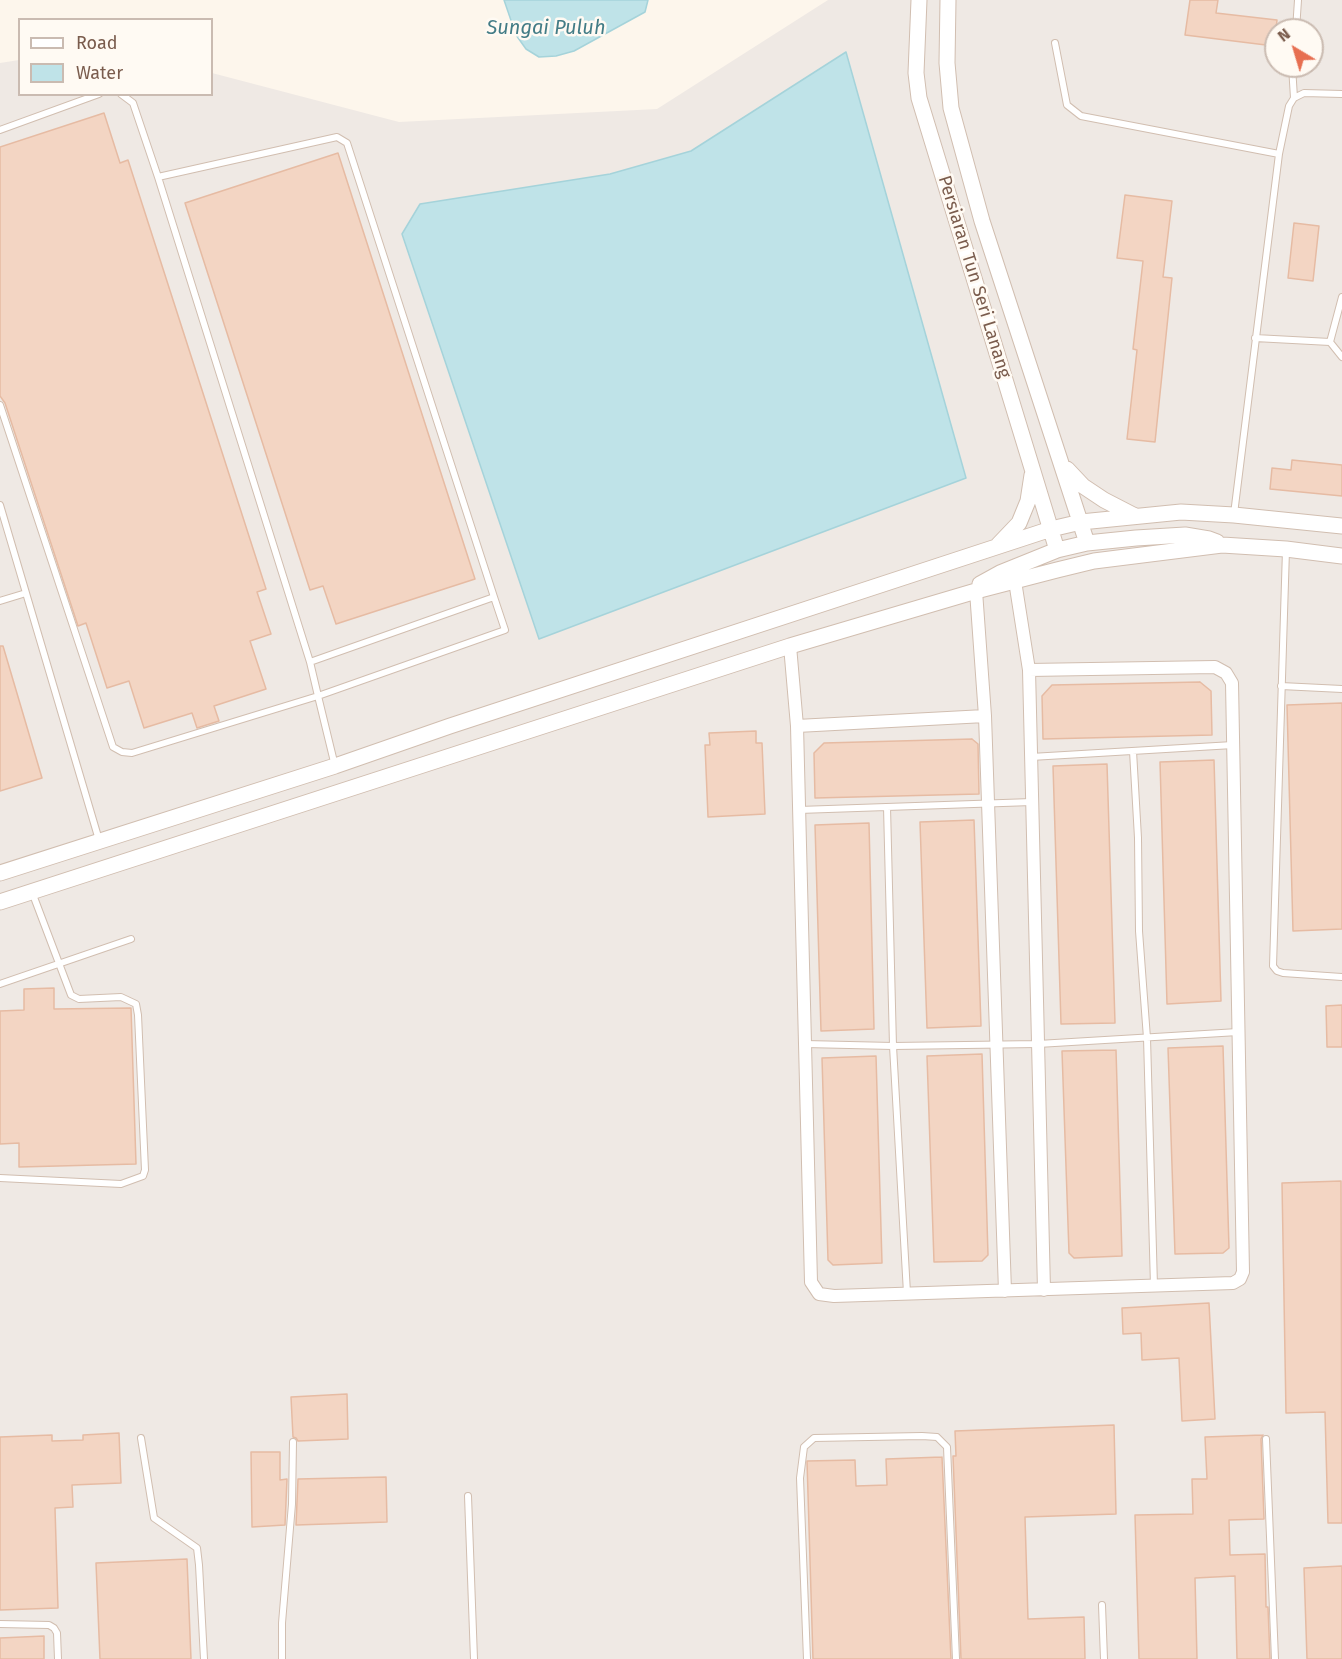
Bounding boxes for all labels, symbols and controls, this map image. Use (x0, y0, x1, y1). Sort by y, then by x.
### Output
water label: Sungai Puluh (486, 16, 606, 40)
legend (18, 18, 213, 96)
north arrow (1264, 18, 1324, 78)
text: N (1274, 24, 1294, 46)
text: Road (76, 32, 118, 54)
text: Water (76, 62, 123, 84)
street label: Persiaran Tun Seri Lanang (933, 173, 1015, 381)

